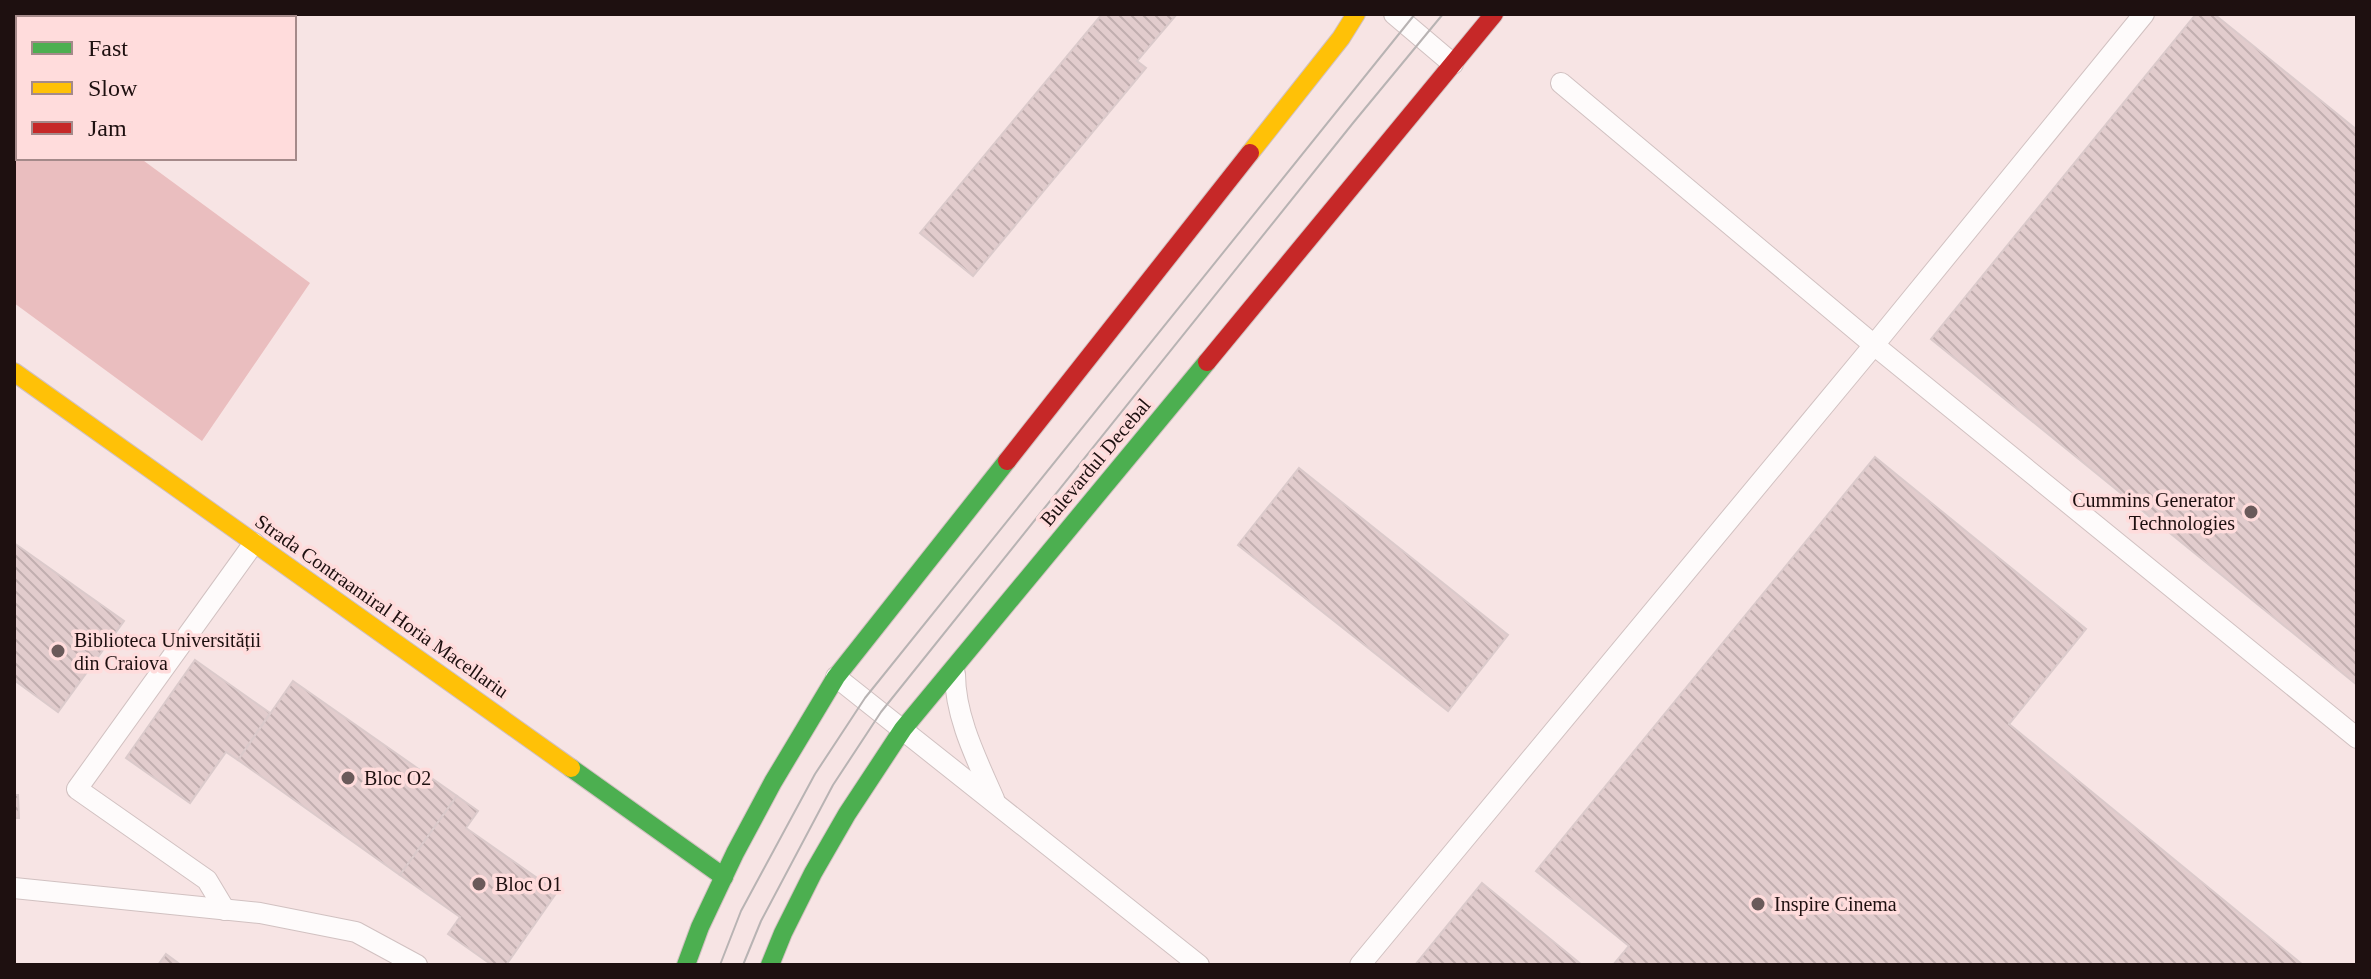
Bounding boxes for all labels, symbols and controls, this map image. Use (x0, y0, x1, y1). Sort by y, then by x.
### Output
legend (16, 16, 296, 160)
text: Fast (88, 35, 128, 61)
text: Slow (88, 75, 138, 101)
text: Jam (88, 115, 127, 141)
street label: Bulevardul Decebal (1035, 394, 1155, 530)
place label: Cummins Generator Technologies (2072, 489, 2235, 535)
marker: Cummins Generator Technologies (2242, 503, 2260, 521)
street label: Strada Contraamiral Horia Macellariu (251, 510, 513, 702)
place label: Biblioteca Universității din Craiova (74, 629, 262, 674)
marker: Biblioteca Universității din Craiova (49, 642, 67, 660)
place label: Bloc O2 (364, 767, 431, 789)
marker: Bloc O2 (339, 769, 357, 787)
place label: Bloc O1 (495, 873, 562, 895)
marker: Bloc O1 (470, 875, 488, 893)
place label: Inspire Cinema (1774, 893, 1897, 916)
marker: Inspire Cinema (1749, 895, 1767, 913)

